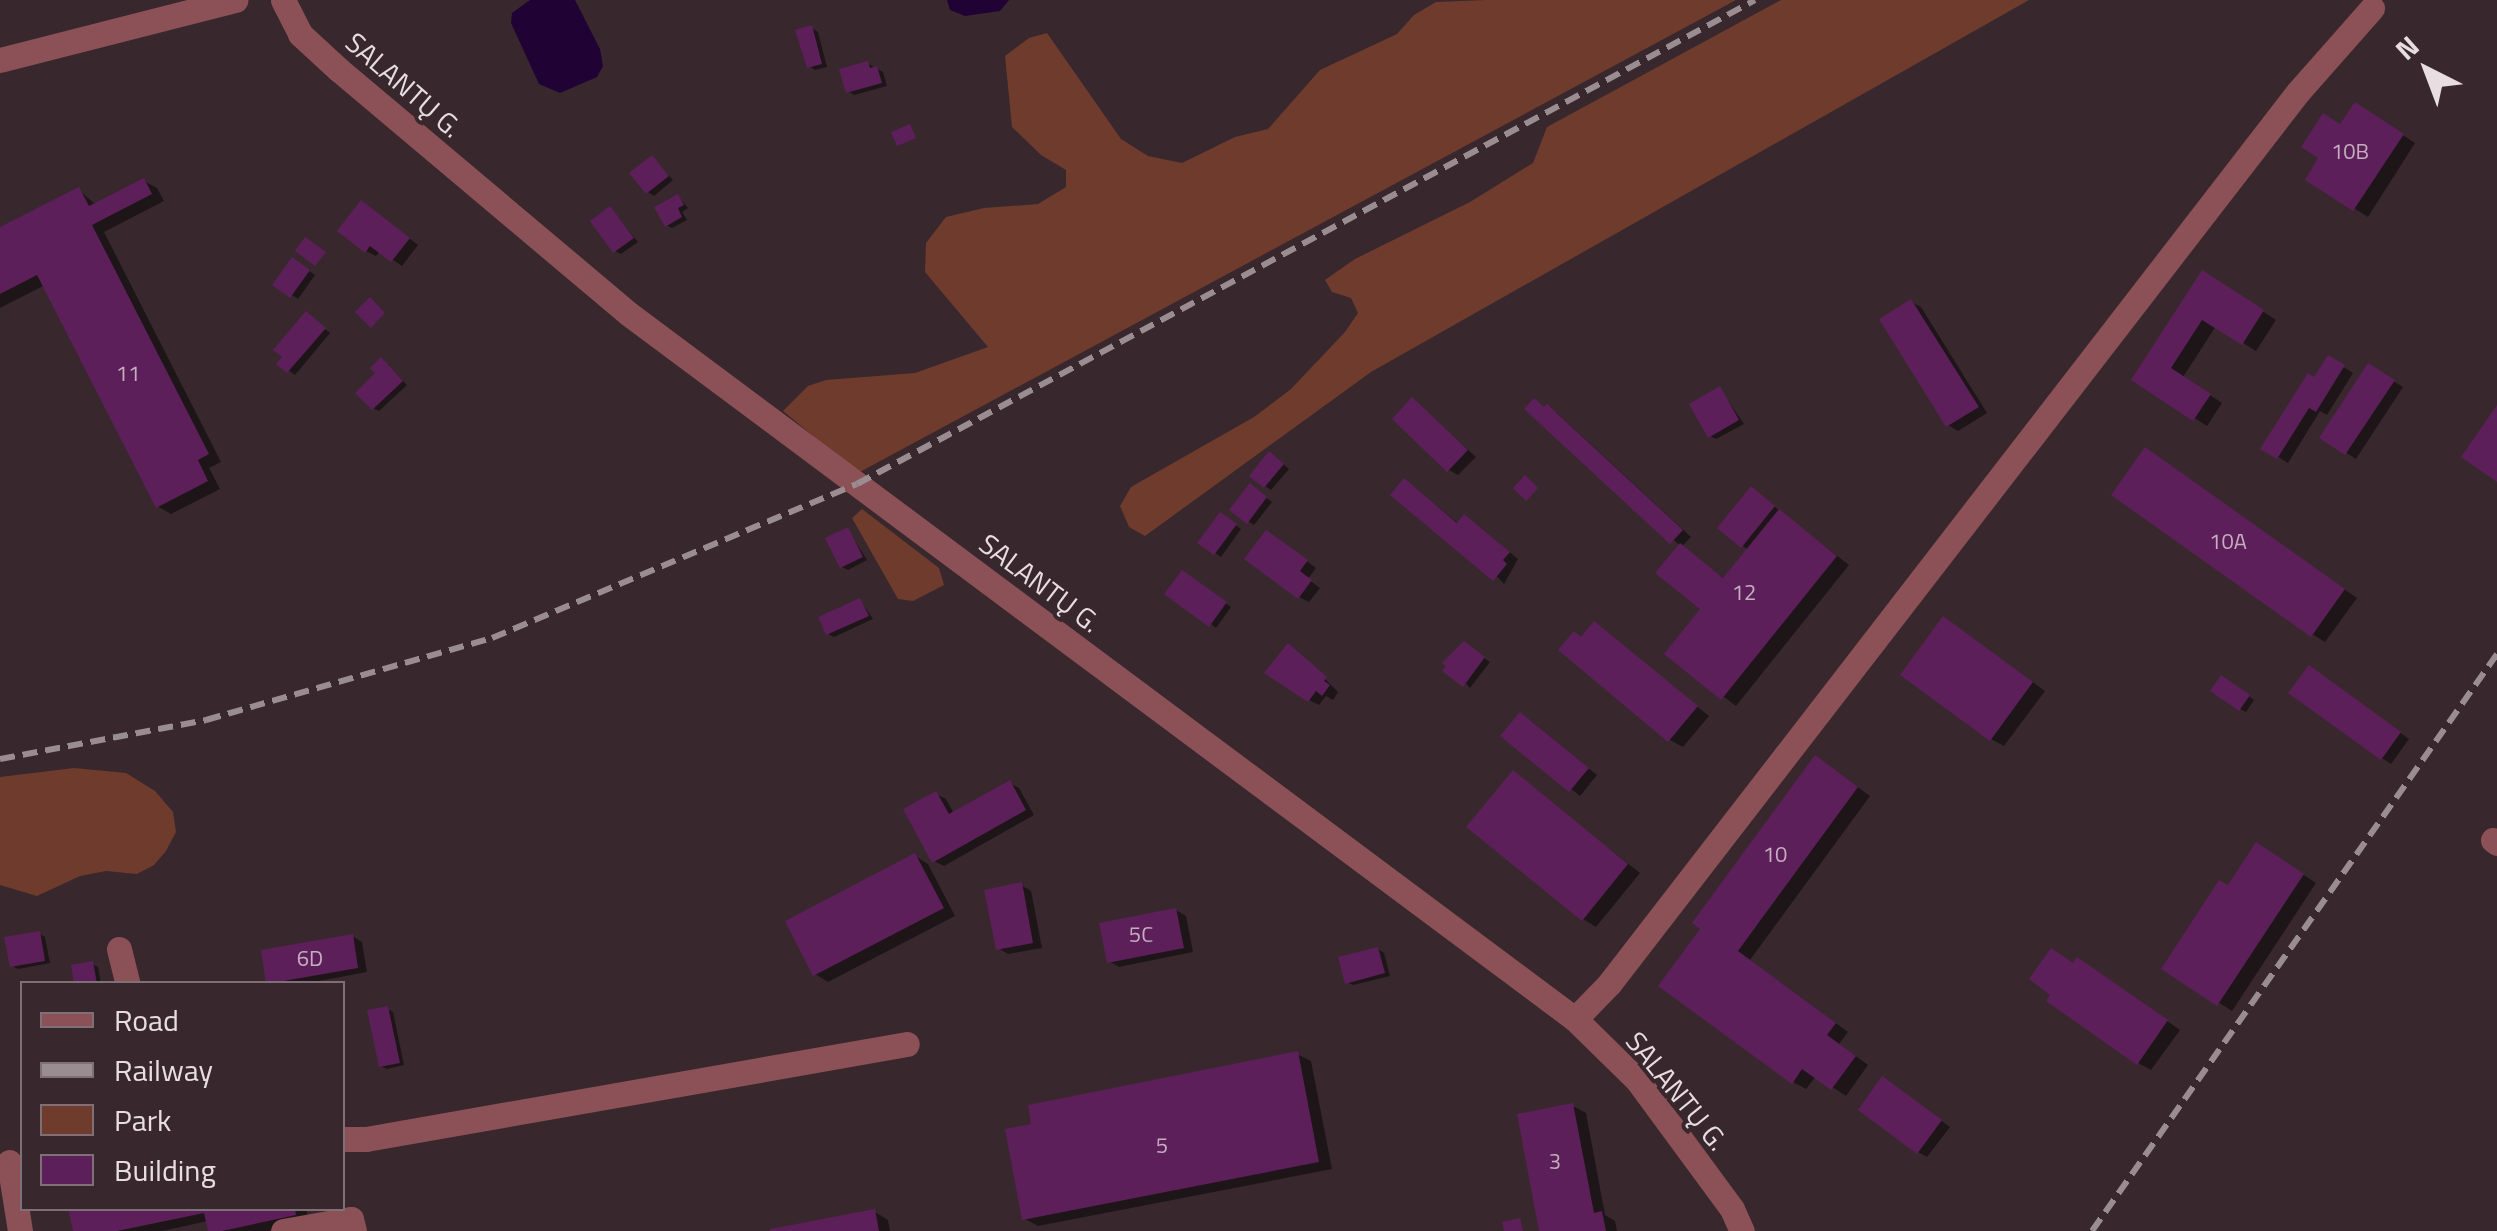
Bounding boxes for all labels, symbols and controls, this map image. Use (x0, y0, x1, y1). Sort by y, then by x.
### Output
north arrow (2377, 20, 2477, 120)
street label: SALANTŲ G. (339, 25, 469, 145)
text: N (2385, 25, 2428, 70)
house number: 10B (2331, 139, 2369, 165)
house number: 11 (116, 361, 140, 387)
street label: SALANTŲ G. (973, 527, 1107, 639)
house number: 10A (2209, 529, 2247, 555)
house number: 12 (1732, 580, 1756, 606)
house number: 10 (1763, 842, 1787, 868)
house number: 5C (1129, 922, 1153, 948)
house number: 6D (297, 946, 323, 972)
legend (20, 981, 345, 1211)
text: Road (114, 997, 179, 1043)
street label: SALANTŲ G. (1619, 1025, 1735, 1157)
text: Railway (114, 1047, 213, 1093)
text: Park (114, 1097, 171, 1143)
house number: 5 (1156, 1133, 1168, 1159)
text: Building (114, 1147, 216, 1193)
house number: 3 (1549, 1149, 1561, 1175)

